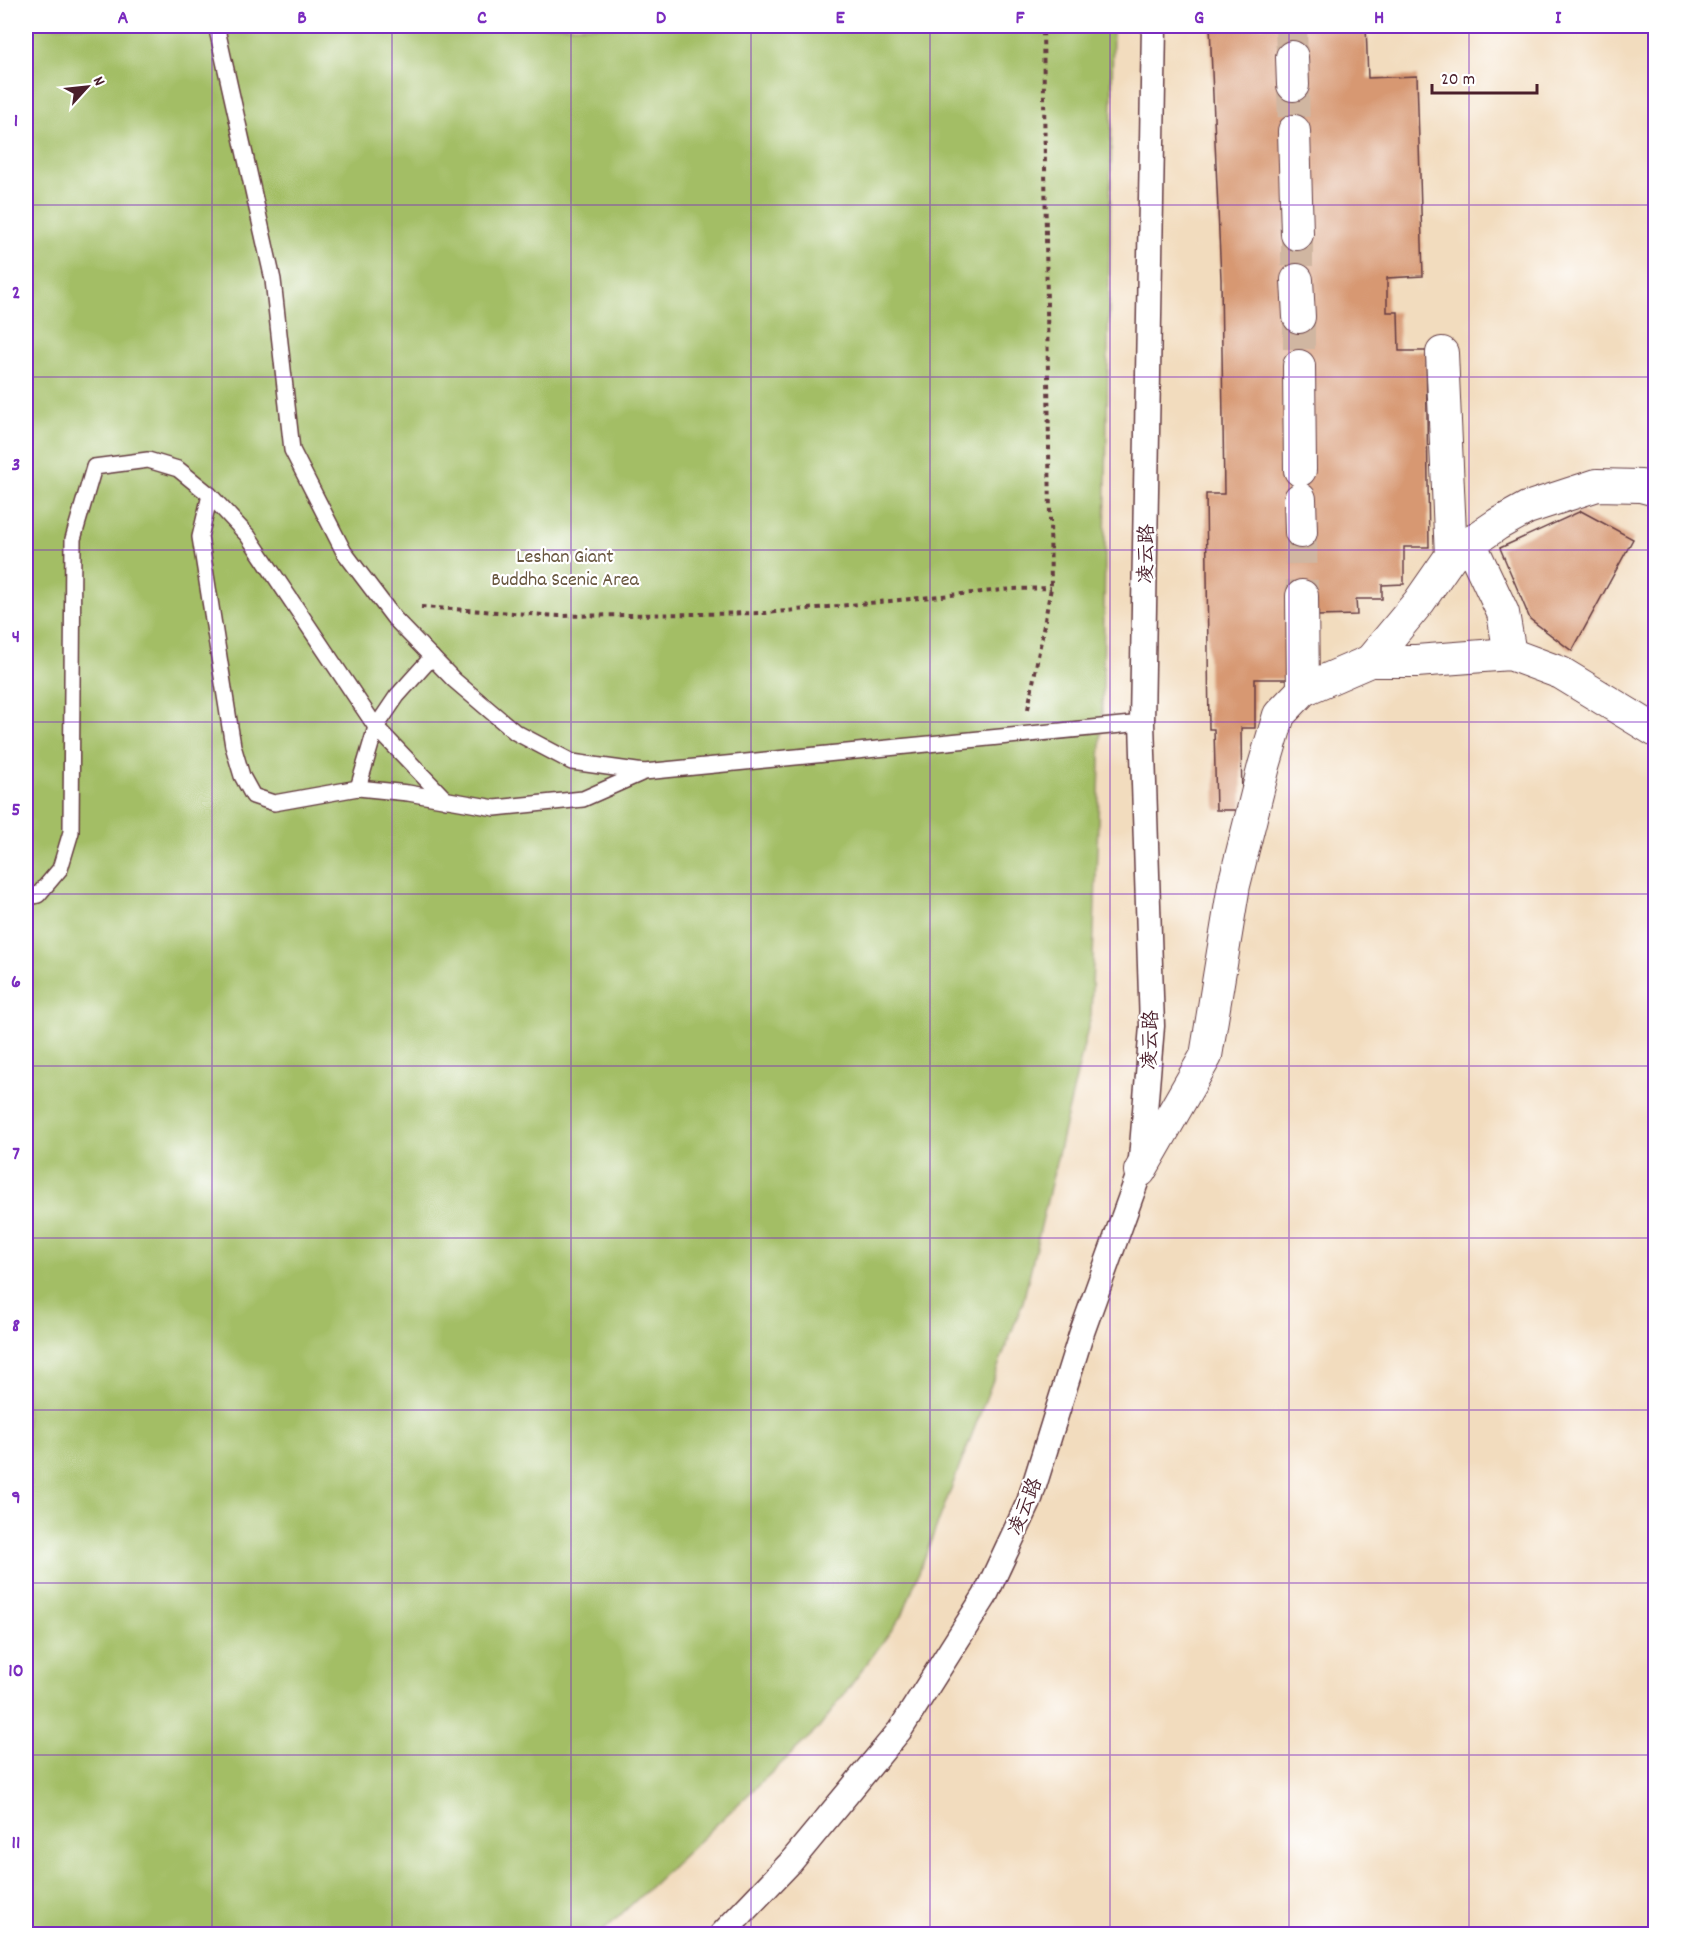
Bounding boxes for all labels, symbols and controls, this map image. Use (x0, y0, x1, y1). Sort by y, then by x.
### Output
text: A (118, 5, 129, 33)
text: B (297, 5, 307, 33)
text: C (477, 5, 487, 33)
text: D (656, 5, 667, 33)
text: E (835, 5, 845, 33)
text: F (1016, 5, 1026, 33)
text: G (1194, 5, 1204, 33)
text: H (1374, 5, 1384, 33)
text: I (1555, 5, 1562, 33)
north arrow (57, 57, 117, 117)
scale bar (1432, 57, 1537, 95)
text: 20 m (1441, 68, 1475, 93)
text: N (86, 73, 110, 90)
text: 1 (14, 108, 18, 136)
text: 2 (12, 280, 20, 308)
text: 3 (12, 452, 20, 480)
street label: 凌云路 (1133, 523, 1163, 584)
park label: Leshan Giant Buddha Scenic Area (491, 544, 639, 595)
text: 4 (12, 624, 20, 652)
text: 5 (11, 797, 21, 825)
text: 6 (11, 969, 21, 997)
street label: 凌云路 (1137, 1009, 1167, 1071)
text: 7 (12, 1141, 20, 1169)
text: 8 (12, 1313, 20, 1341)
street label: 凌云路 (1003, 1473, 1051, 1540)
text: 9 (11, 1485, 21, 1513)
text: 10 (8, 1658, 24, 1686)
text: 11 (12, 1830, 20, 1858)

